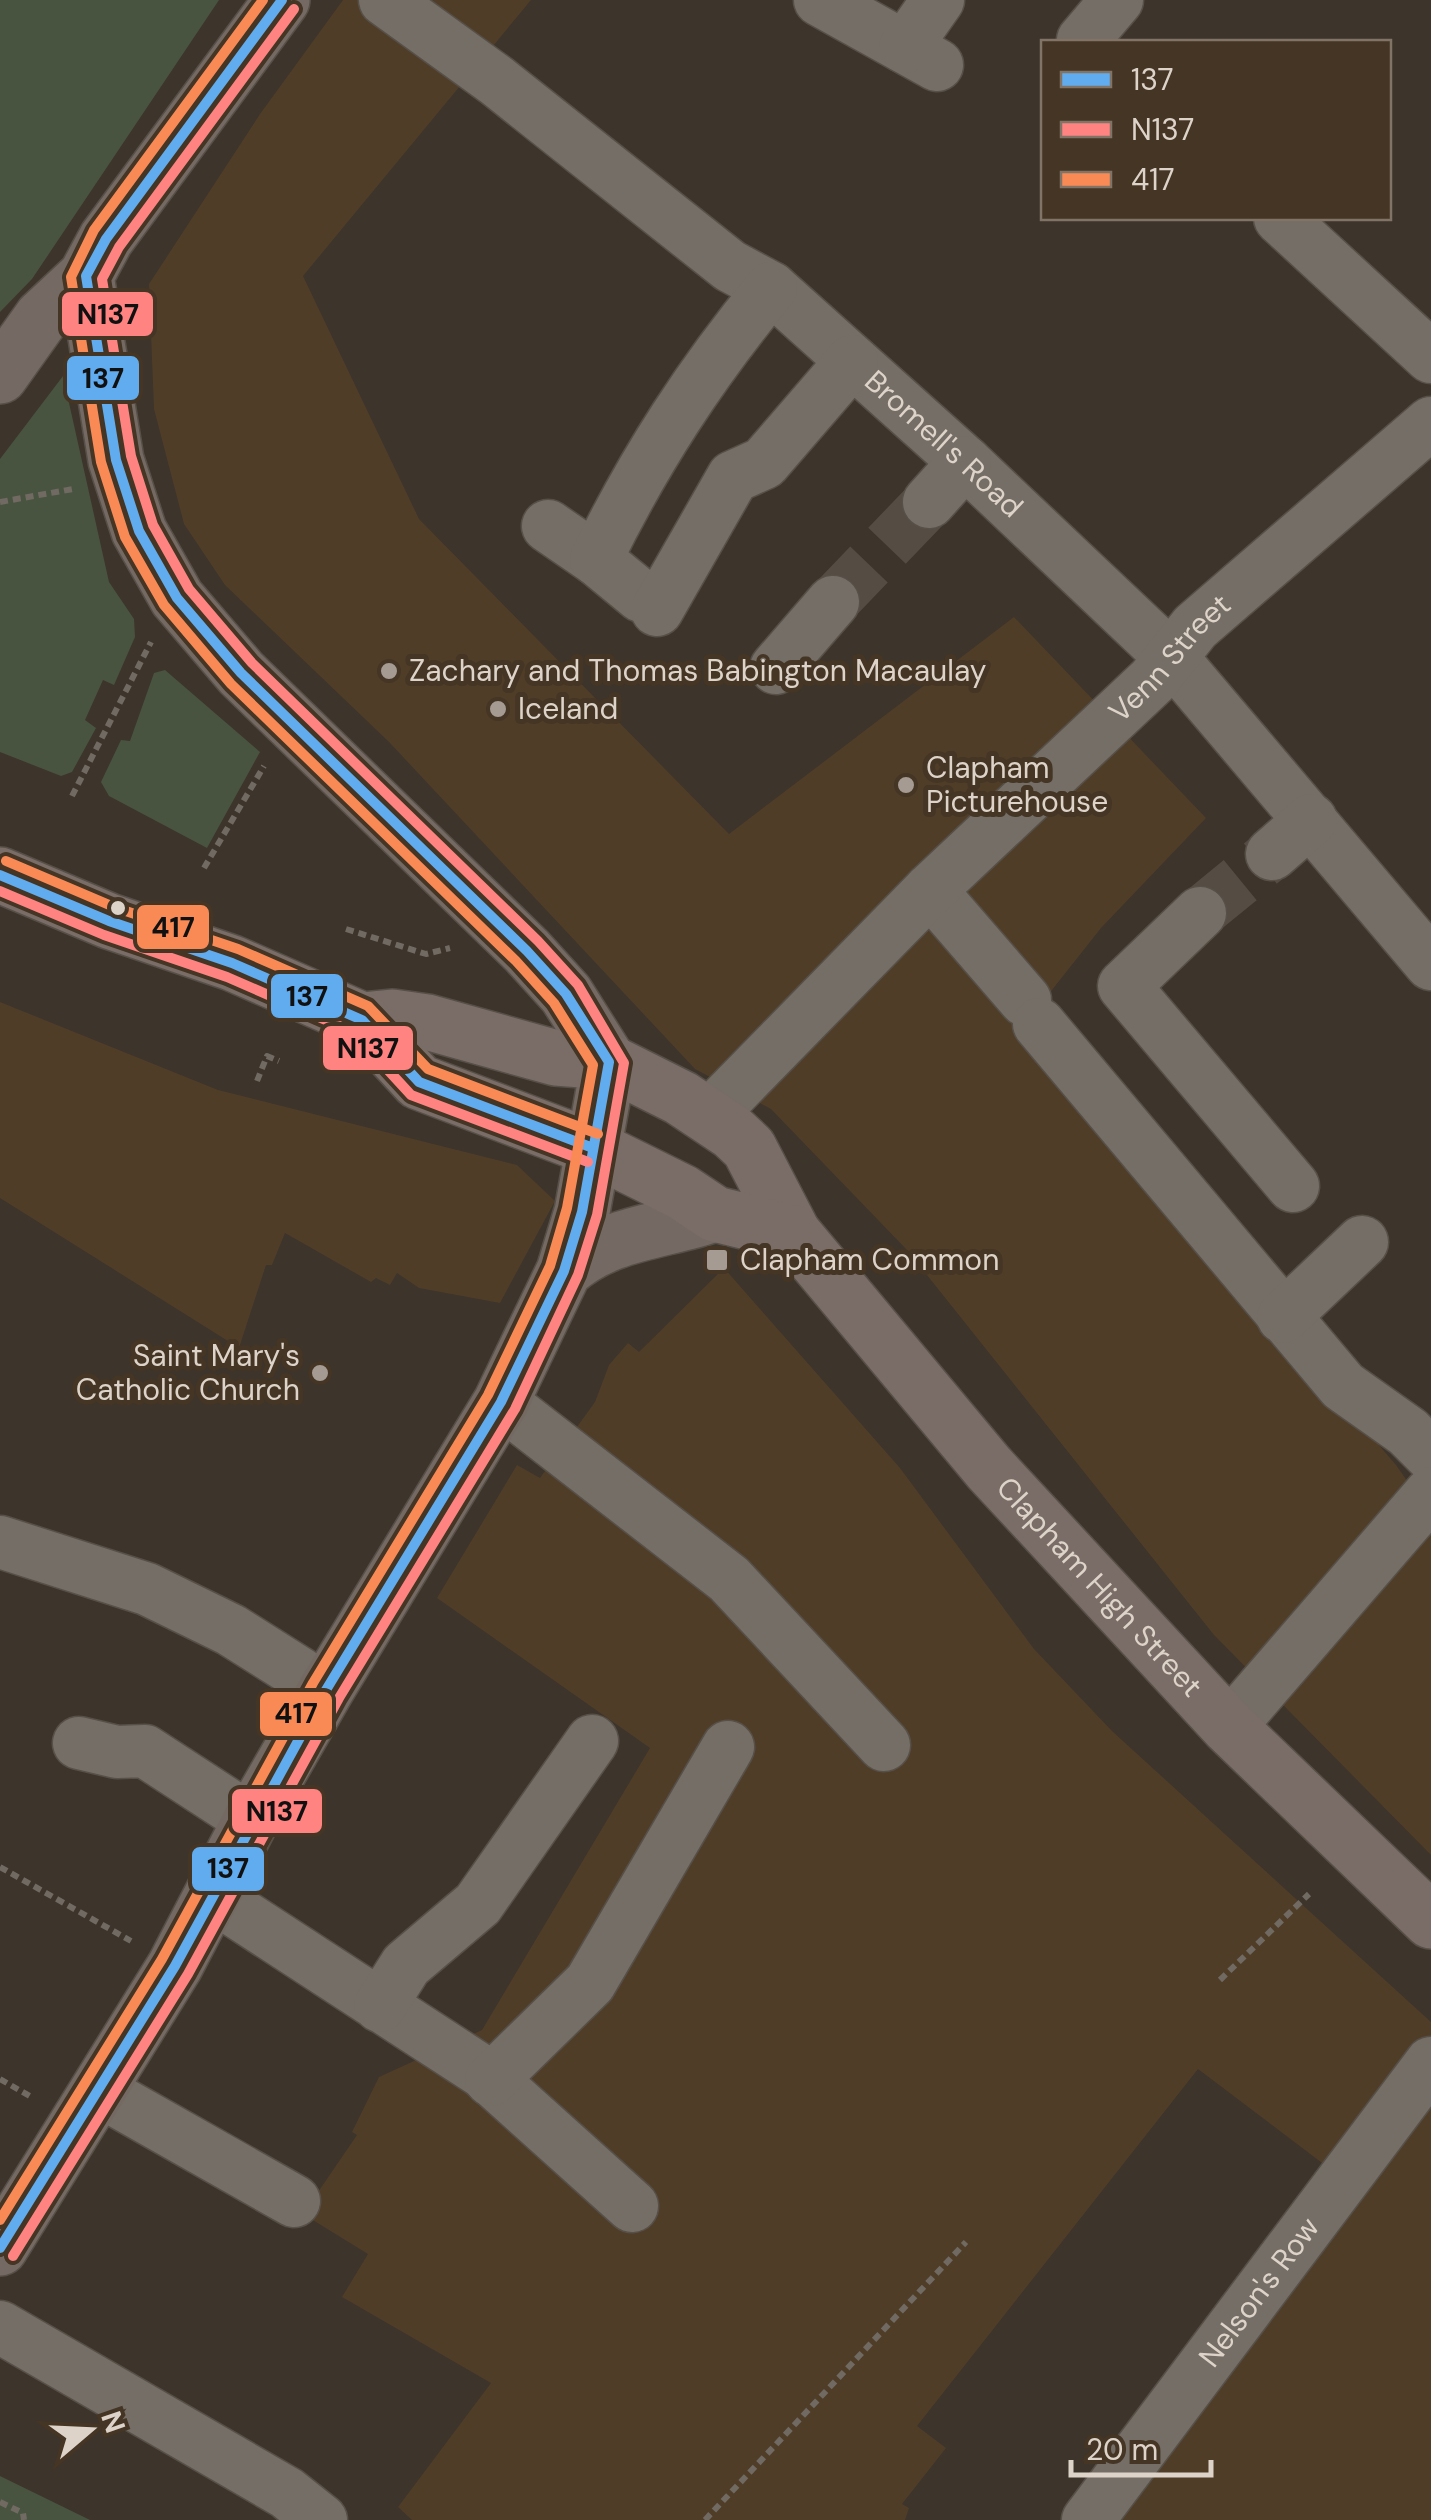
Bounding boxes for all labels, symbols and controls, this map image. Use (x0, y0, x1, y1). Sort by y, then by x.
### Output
legend (1041, 40, 1391, 220)
text: 137 (1131, 60, 1174, 99)
text: N137 (1131, 110, 1194, 149)
text: 417 (1131, 160, 1175, 199)
line badge: N137 (60, 290, 155, 338)
text: N137 (77, 296, 139, 333)
line badge: 137 (65, 354, 141, 402)
text: 137 (82, 360, 124, 397)
street label: Bromell's Road (857, 361, 1032, 526)
street label: Venn Street (1100, 585, 1239, 731)
place label: Zachary and Thomas Babington Macaulay (409, 651, 987, 690)
marker: Zachary and Thomas Babington Macaulay (378, 660, 400, 682)
place label: Iceland (518, 689, 618, 728)
marker: Iceland (487, 698, 509, 720)
place label: Clapham Picturehouse (926, 748, 1108, 821)
marker: Clapham Picturehouse (895, 774, 917, 796)
unlabelled marker (108, 898, 128, 918)
line badge: 417 (135, 903, 211, 951)
text: 417 (151, 909, 195, 946)
line badge: 137 (269, 972, 345, 1020)
text: 137 (286, 978, 328, 1015)
line badge: N137 (321, 1024, 415, 1072)
text: N137 (337, 1030, 399, 1067)
place label: Clapham Common (740, 1240, 999, 1279)
marker: Clapham Common (704, 1247, 730, 1273)
place label: Saint Mary's Catholic Church (76, 1336, 300, 1409)
marker: Saint Mary's Catholic Church (309, 1362, 331, 1384)
street label: Clapham High Street (988, 1468, 1211, 1705)
line badge: 417 (258, 1690, 334, 1738)
text: 417 (274, 1695, 318, 1732)
line badge: N137 (230, 1787, 324, 1835)
text: N137 (246, 1793, 308, 1830)
line badge: 137 (190, 1845, 266, 1893)
text: 137 (207, 1850, 249, 1887)
street label: Nelson's Row (1190, 2209, 1328, 2375)
north arrow (40, 2380, 140, 2480)
text: N (92, 2406, 134, 2438)
scale bar (1071, 2415, 1211, 2477)
text: 20 m (1086, 2430, 1158, 2469)

